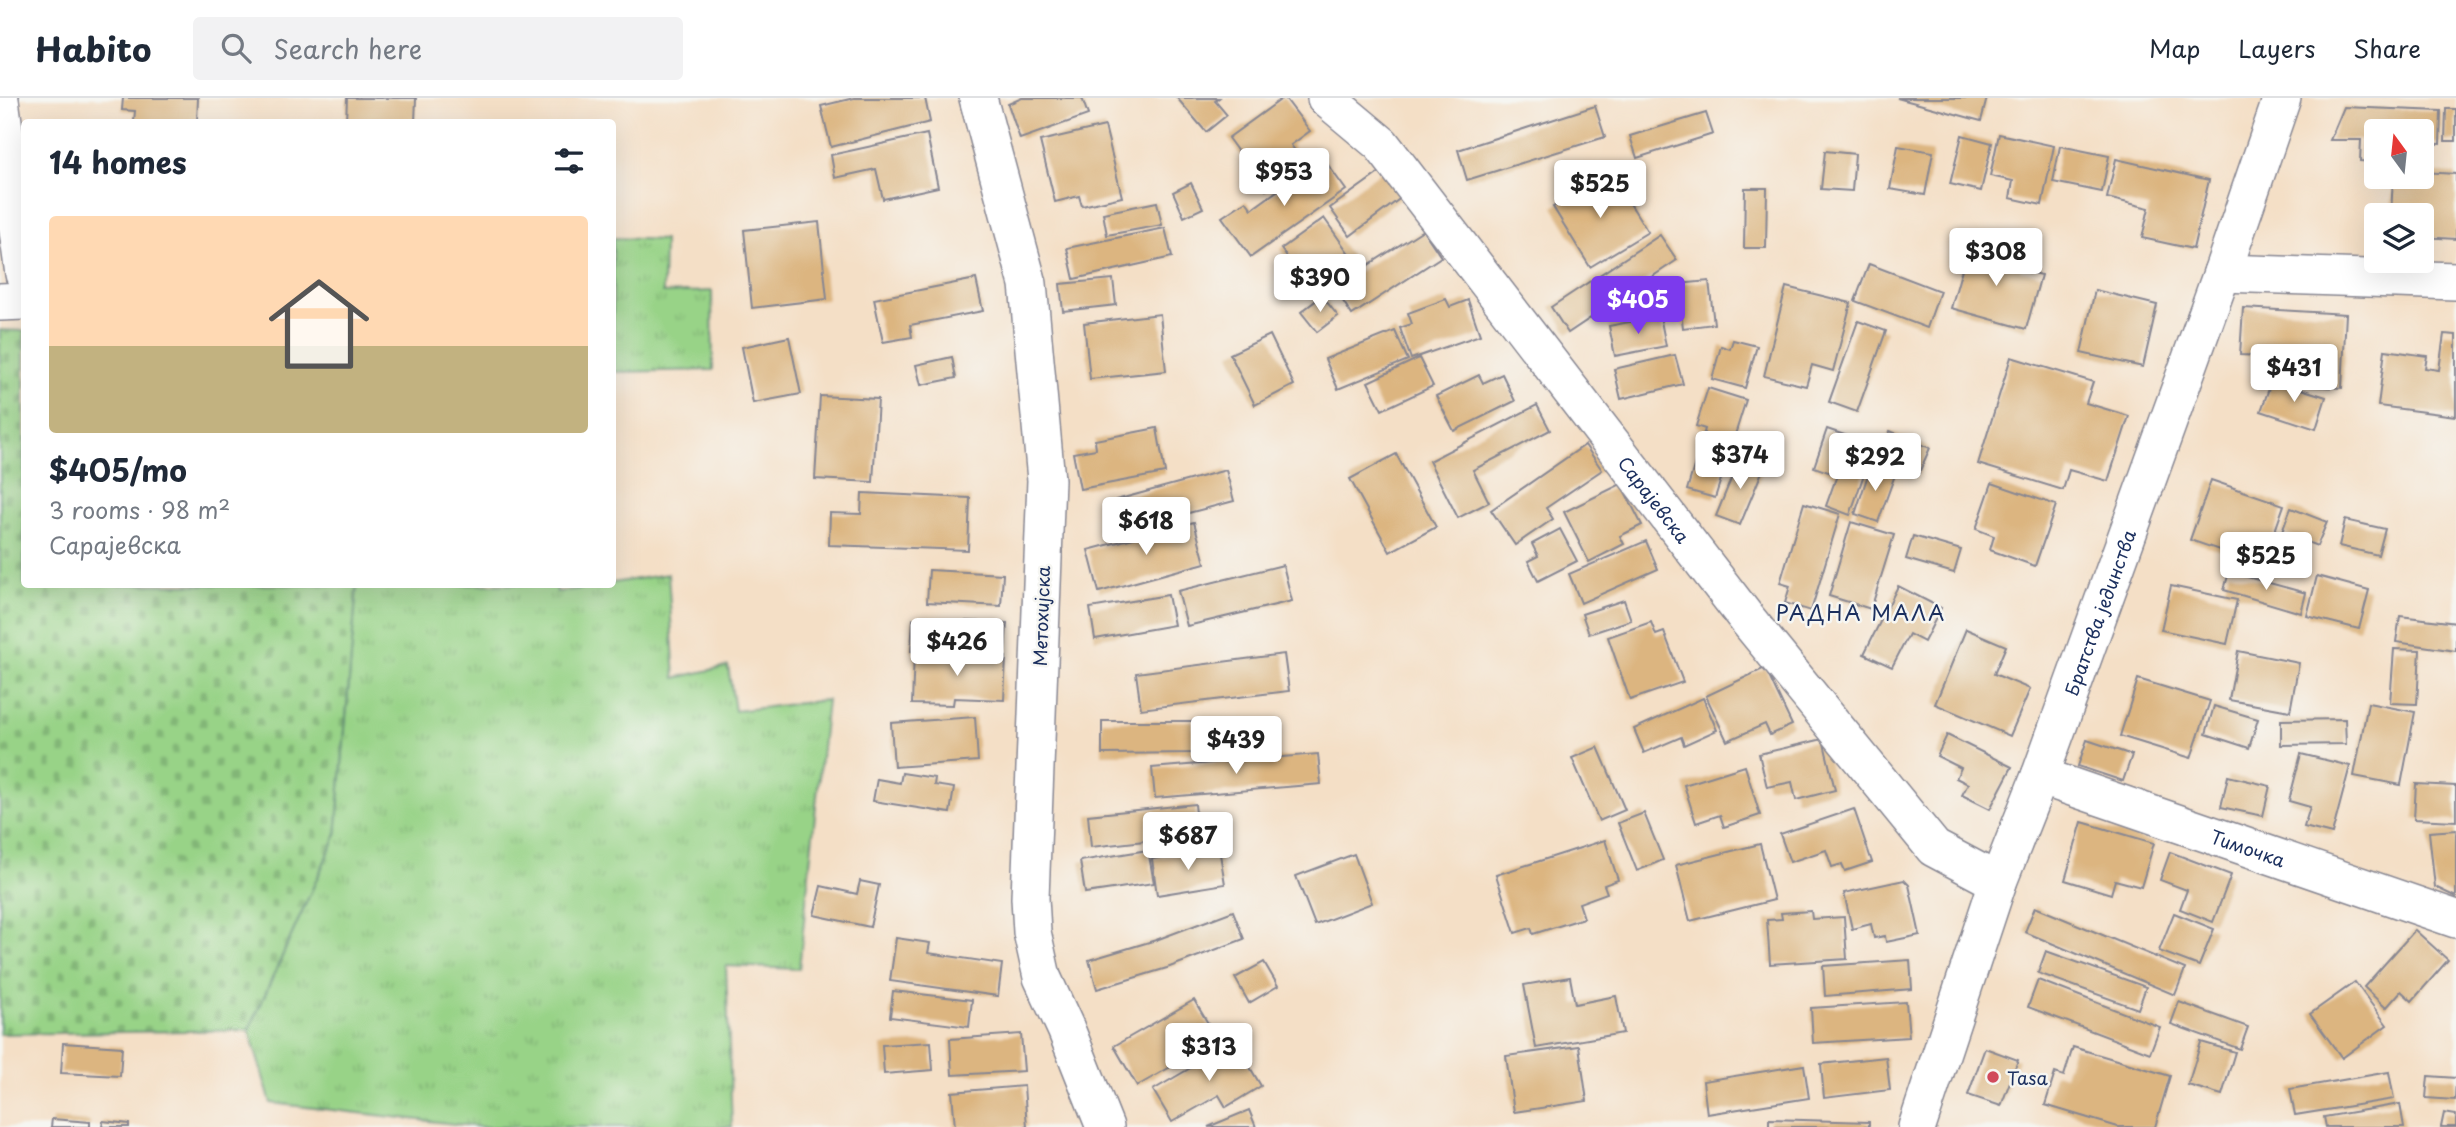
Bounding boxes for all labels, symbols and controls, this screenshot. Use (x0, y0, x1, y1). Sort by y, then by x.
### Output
search box (193, 17, 683, 80)
text: Habito (35, 23, 151, 73)
icon: search (217, 29, 255, 67)
text: Search here (273, 29, 422, 68)
text: Map (2149, 30, 2200, 66)
text: Layers (2238, 30, 2315, 66)
text: Share (2353, 30, 2421, 66)
north arrow (2364, 119, 2434, 189)
map controls (2364, 119, 2434, 273)
text: 14 homes (49, 139, 187, 184)
icon: filters (550, 142, 588, 180)
pin: $953 (1243, 148, 1325, 208)
text: $953 (1255, 153, 1313, 188)
pin: $525 (1559, 160, 1641, 220)
text: $525 (1570, 165, 1630, 200)
button: layers (2364, 203, 2434, 273)
pin: $308 (1955, 228, 2037, 288)
text: $308 (1965, 233, 2027, 268)
pin: $390 (1279, 254, 1361, 314)
text: $390 (1290, 259, 1350, 294)
icon: home (256, 261, 382, 387)
pin: $405 (1597, 276, 1679, 336)
text: $405 (1607, 281, 1669, 316)
pin: $431 (2253, 344, 2335, 404)
text: $431 (2267, 349, 2321, 384)
pin: $374 (1699, 432, 1781, 491)
pin: $292 (1834, 434, 1916, 493)
text: $374 (1711, 436, 1769, 471)
text: $292 (1845, 438, 1905, 473)
text: $405/mo (49, 447, 187, 492)
street label: Сарајевска (1612, 450, 1697, 549)
text: 3 rooms · 98 m² (49, 492, 230, 527)
pin: $618 (1105, 498, 1187, 557)
text: $618 (1118, 502, 1174, 537)
street label: Братства јединства (2057, 525, 2142, 699)
text: Сарајевска (49, 527, 181, 562)
pin: $525 (2225, 532, 2307, 592)
text: $525 (2236, 537, 2296, 572)
street label: Метохијска (1026, 565, 1056, 667)
district label: РАДНА МАЛА (1776, 596, 1946, 628)
pin: $426 (916, 618, 998, 678)
text: $426 (927, 623, 987, 658)
pin: $439 (1195, 716, 1277, 776)
text: $439 (1207, 721, 1265, 756)
pin: $687 (1147, 812, 1229, 872)
text: $687 (1159, 817, 1217, 852)
street label: Тимочка (2207, 822, 2290, 873)
pin: $313 (1168, 1024, 1250, 1083)
text: $313 (1181, 1028, 1237, 1063)
place label: Tasa (2007, 1064, 2048, 1091)
marker: Tasa (1985, 1069, 2001, 1085)

